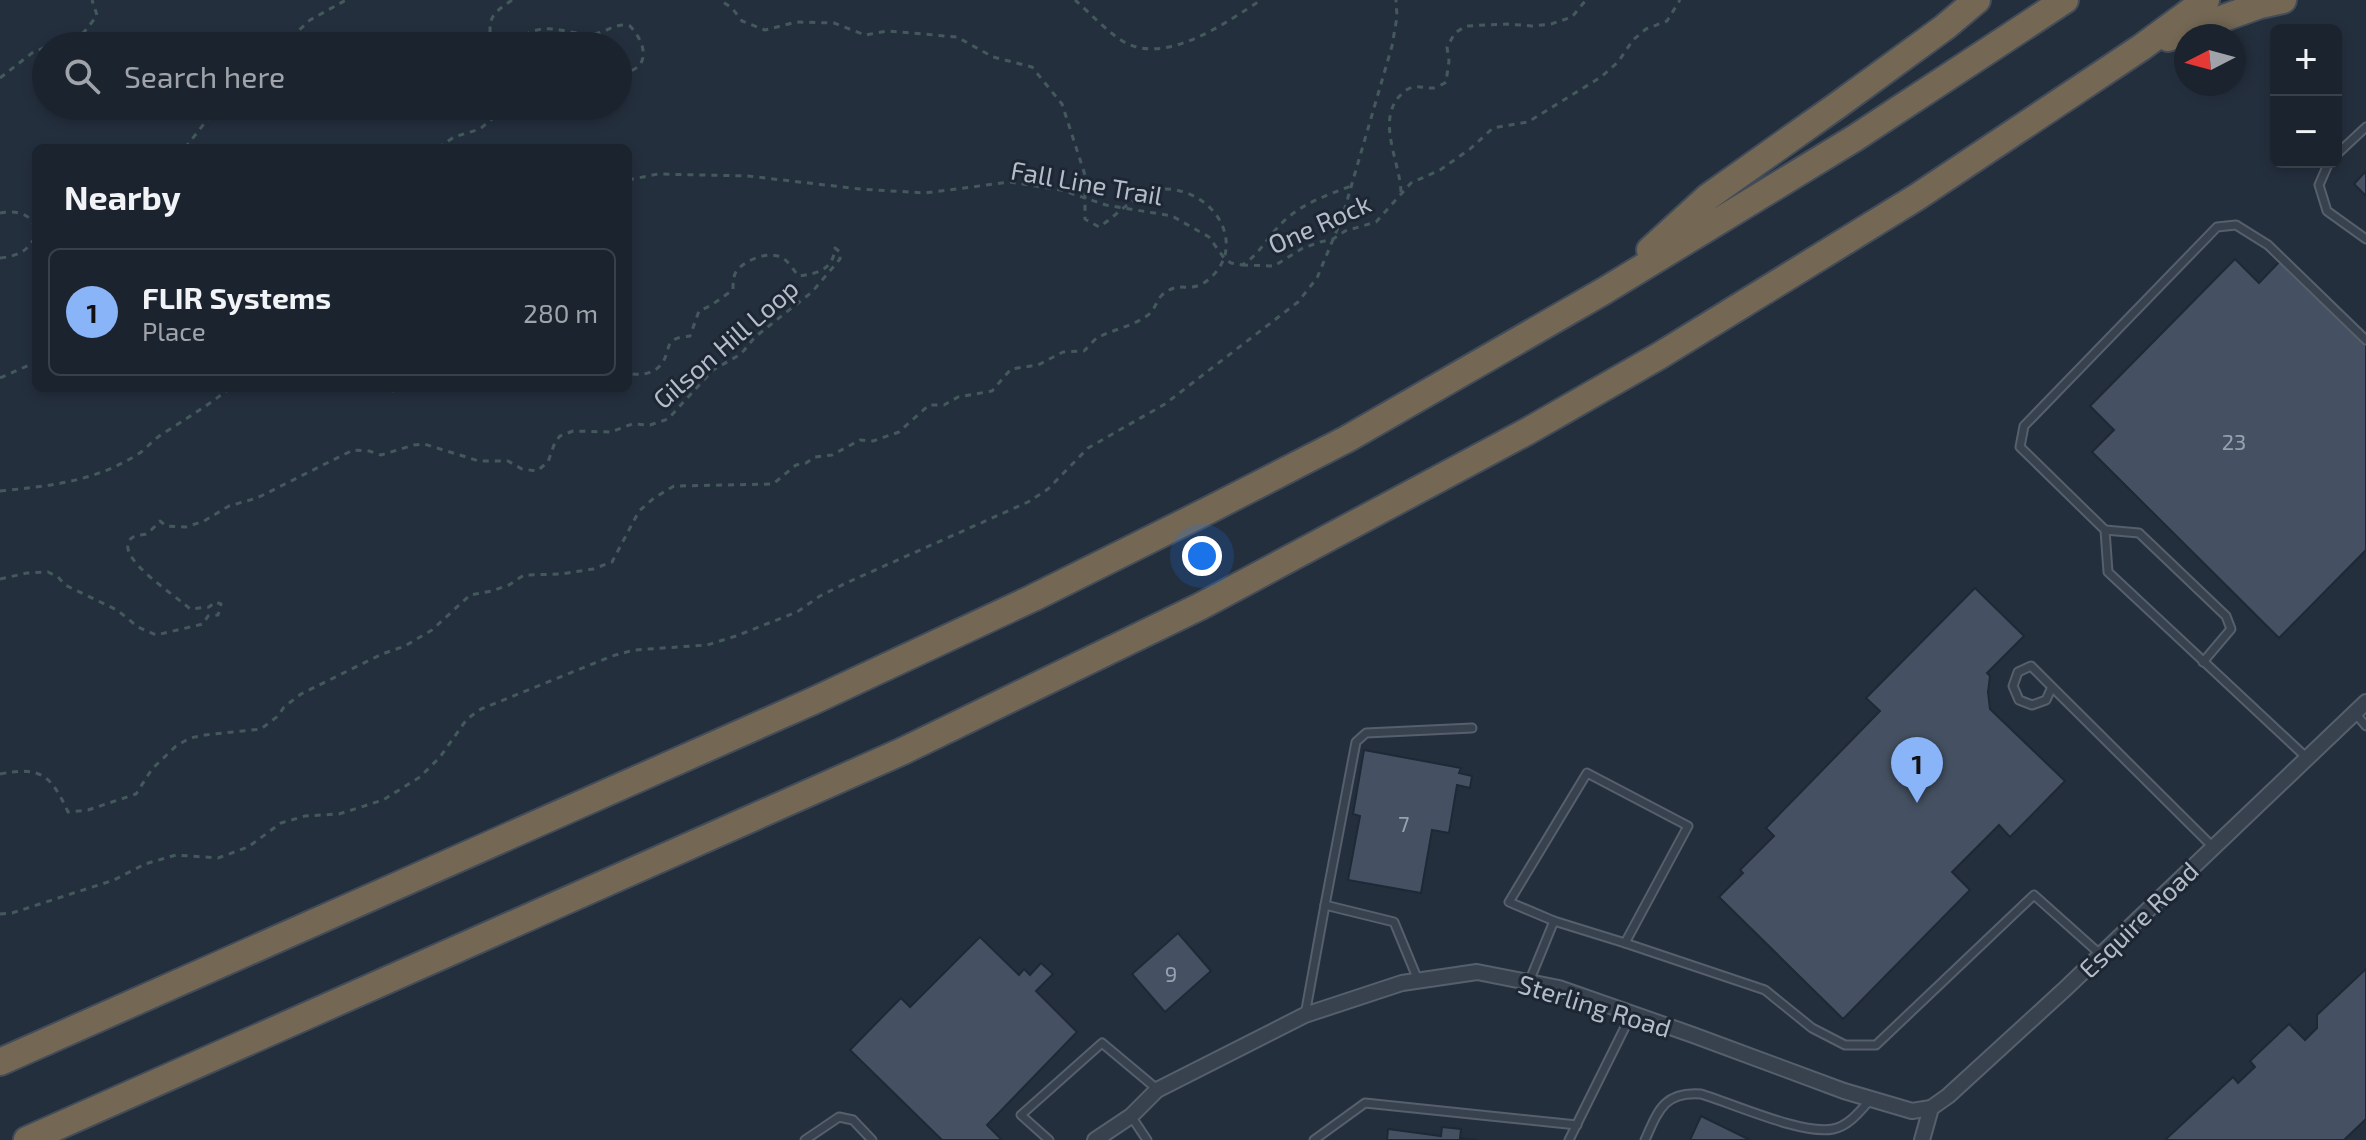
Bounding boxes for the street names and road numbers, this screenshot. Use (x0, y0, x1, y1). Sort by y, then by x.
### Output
street label: Fall Line Trail (1009, 153, 1166, 211)
street label: One Rock (1263, 187, 1375, 259)
street label: Gilson Hill Loop (646, 272, 804, 414)
street label: Esquire Road (2072, 855, 2204, 983)
street label: Sterling Road (1515, 967, 1675, 1043)

